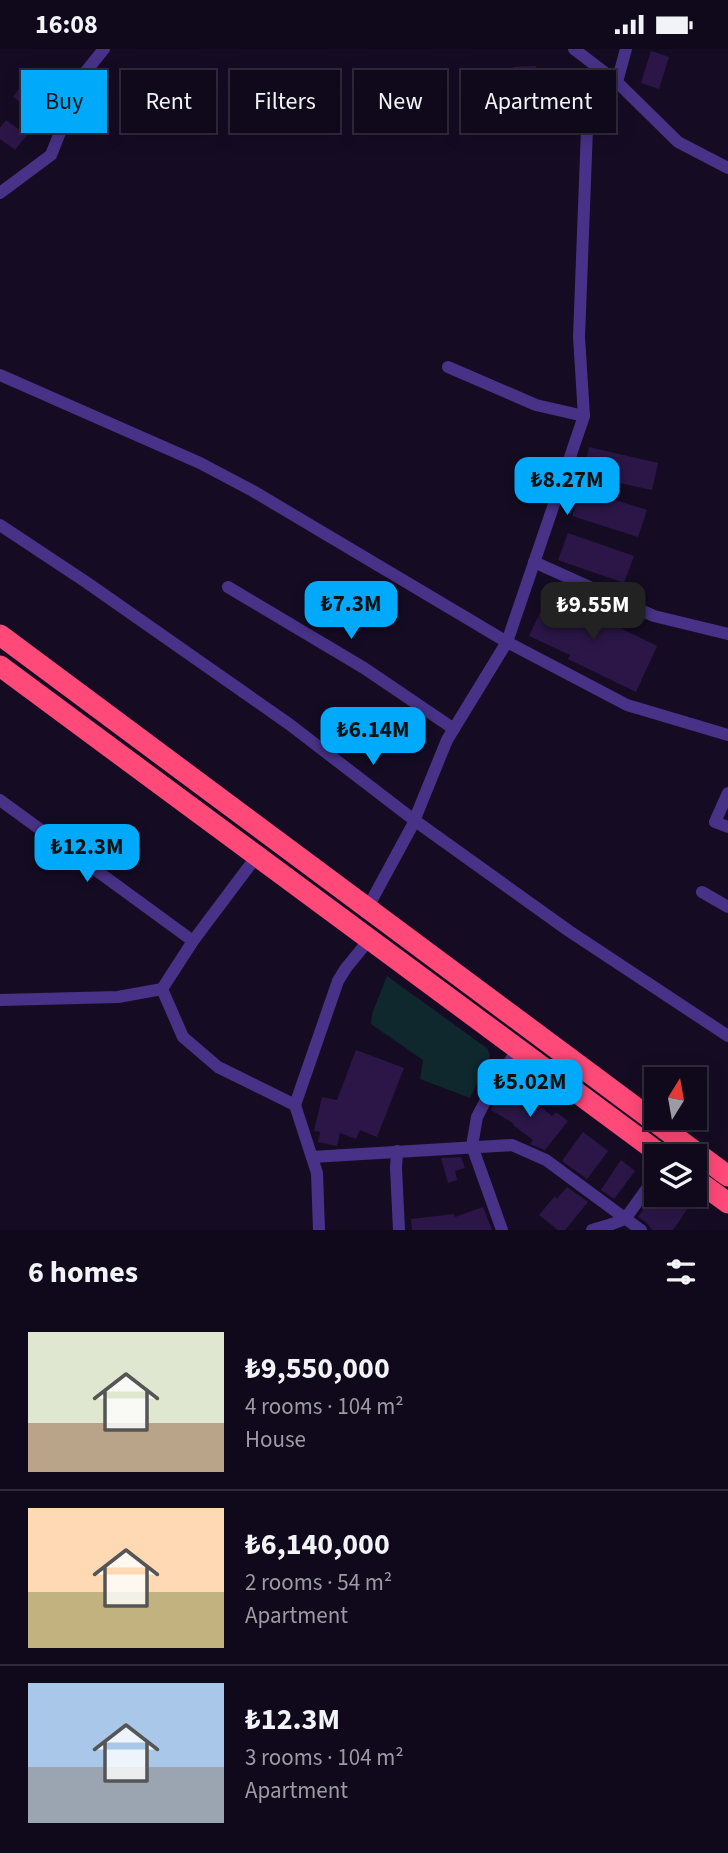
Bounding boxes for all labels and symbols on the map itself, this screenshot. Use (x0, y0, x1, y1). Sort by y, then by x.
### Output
pin: ₺8.27M (510, 457, 624, 517)
pin: ₺7.3M (302, 581, 400, 641)
pin: ₺9.55M (536, 583, 650, 642)
pin: ₺6.14M (316, 707, 430, 767)
pin: ₺12.3M (30, 825, 144, 884)
pin: ₺5.02M (473, 1059, 587, 1119)
north arrow (644, 1067, 707, 1131)

